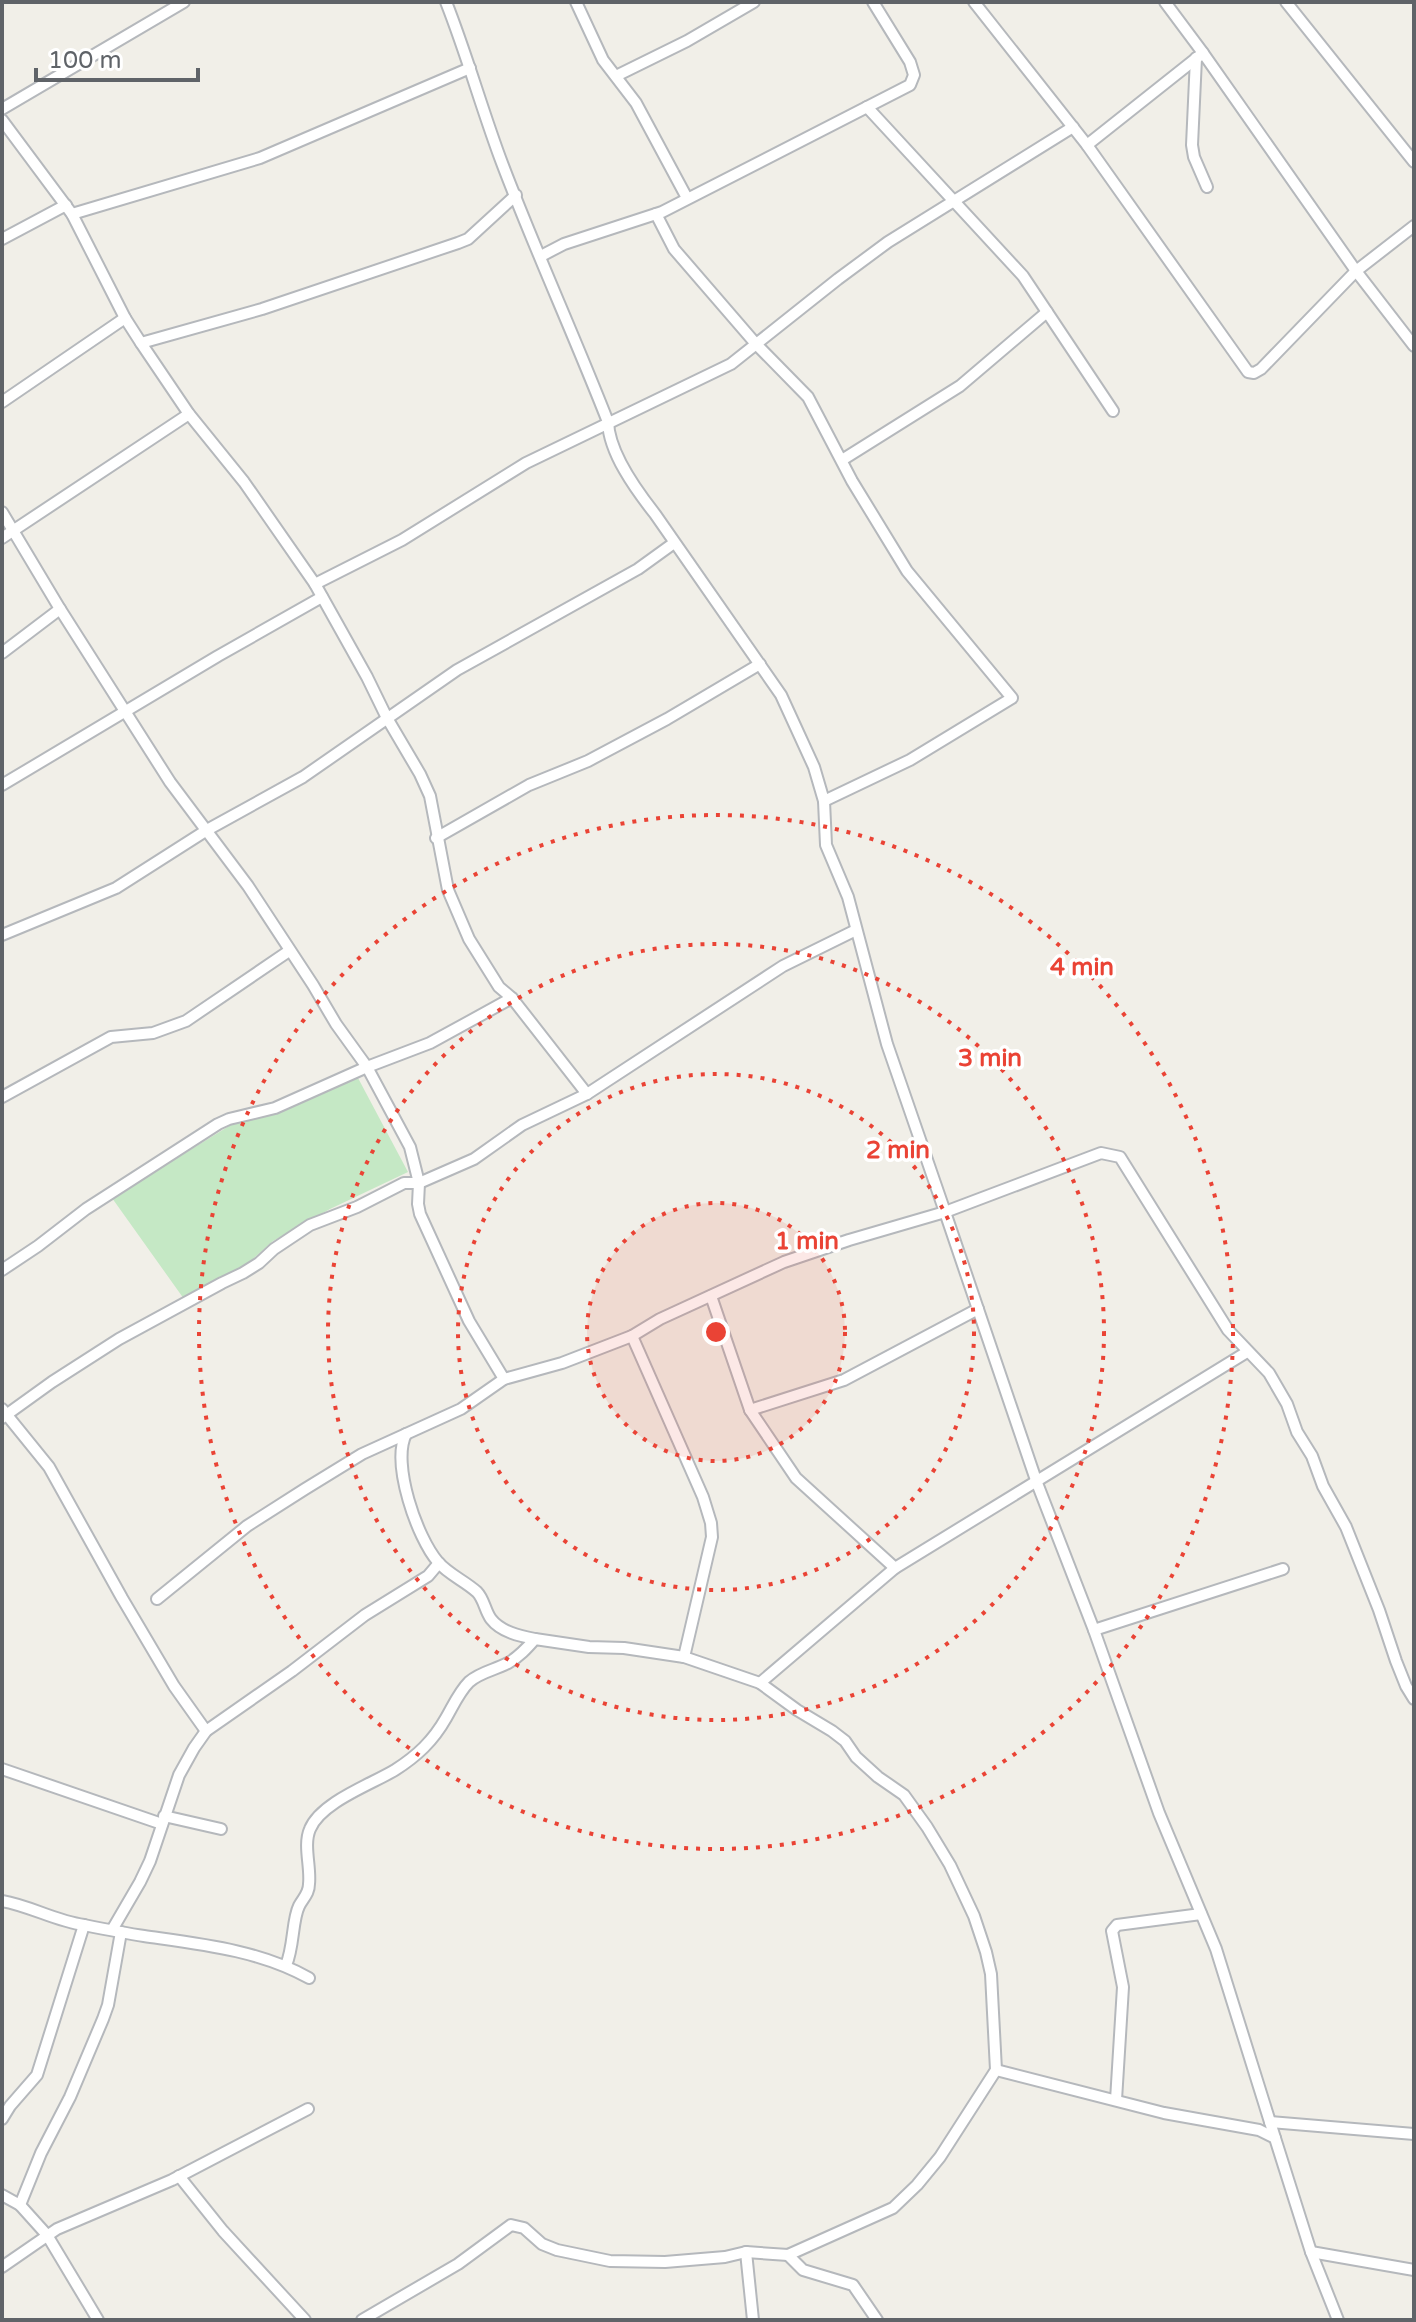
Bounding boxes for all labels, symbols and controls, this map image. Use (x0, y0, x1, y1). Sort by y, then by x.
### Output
scale bar (36, 32, 198, 82)
text: 100 m (48, 46, 122, 75)
text: 4 min (1050, 953, 1114, 982)
text: 3 min (958, 1044, 1022, 1073)
text: 2 min (866, 1136, 930, 1165)
text: 1 min (775, 1227, 839, 1256)
centre of rings (702, 1318, 730, 1346)

